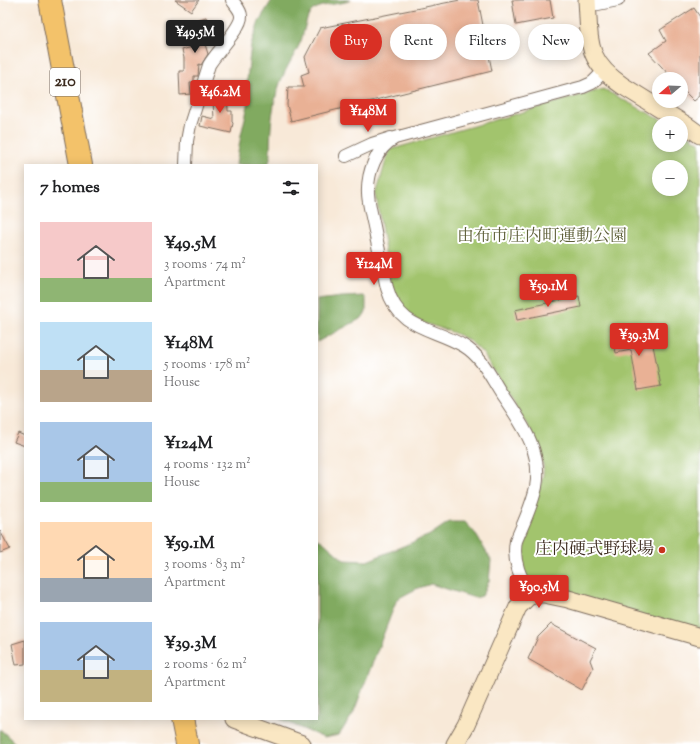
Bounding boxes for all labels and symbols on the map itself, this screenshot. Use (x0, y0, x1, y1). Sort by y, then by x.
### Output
pin: ¥49.5M (162, 20, 228, 54)
road number: 210 (50, 68, 80, 96)
north arrow (652, 72, 688, 108)
pin: ¥46.2M (187, 80, 253, 114)
pin: ¥148M (340, 99, 396, 133)
park label: 由布市庄内町運動公園 (457, 225, 627, 249)
pin: ¥124M (346, 252, 402, 286)
pin: ¥59.1M (515, 274, 581, 308)
pin: ¥39.3M (606, 323, 672, 357)
place label: 庄内硬式野球場 (535, 538, 654, 562)
marker: 庄内硬式野球場 (657, 545, 667, 555)
pin: ¥90.5M (506, 575, 572, 609)

